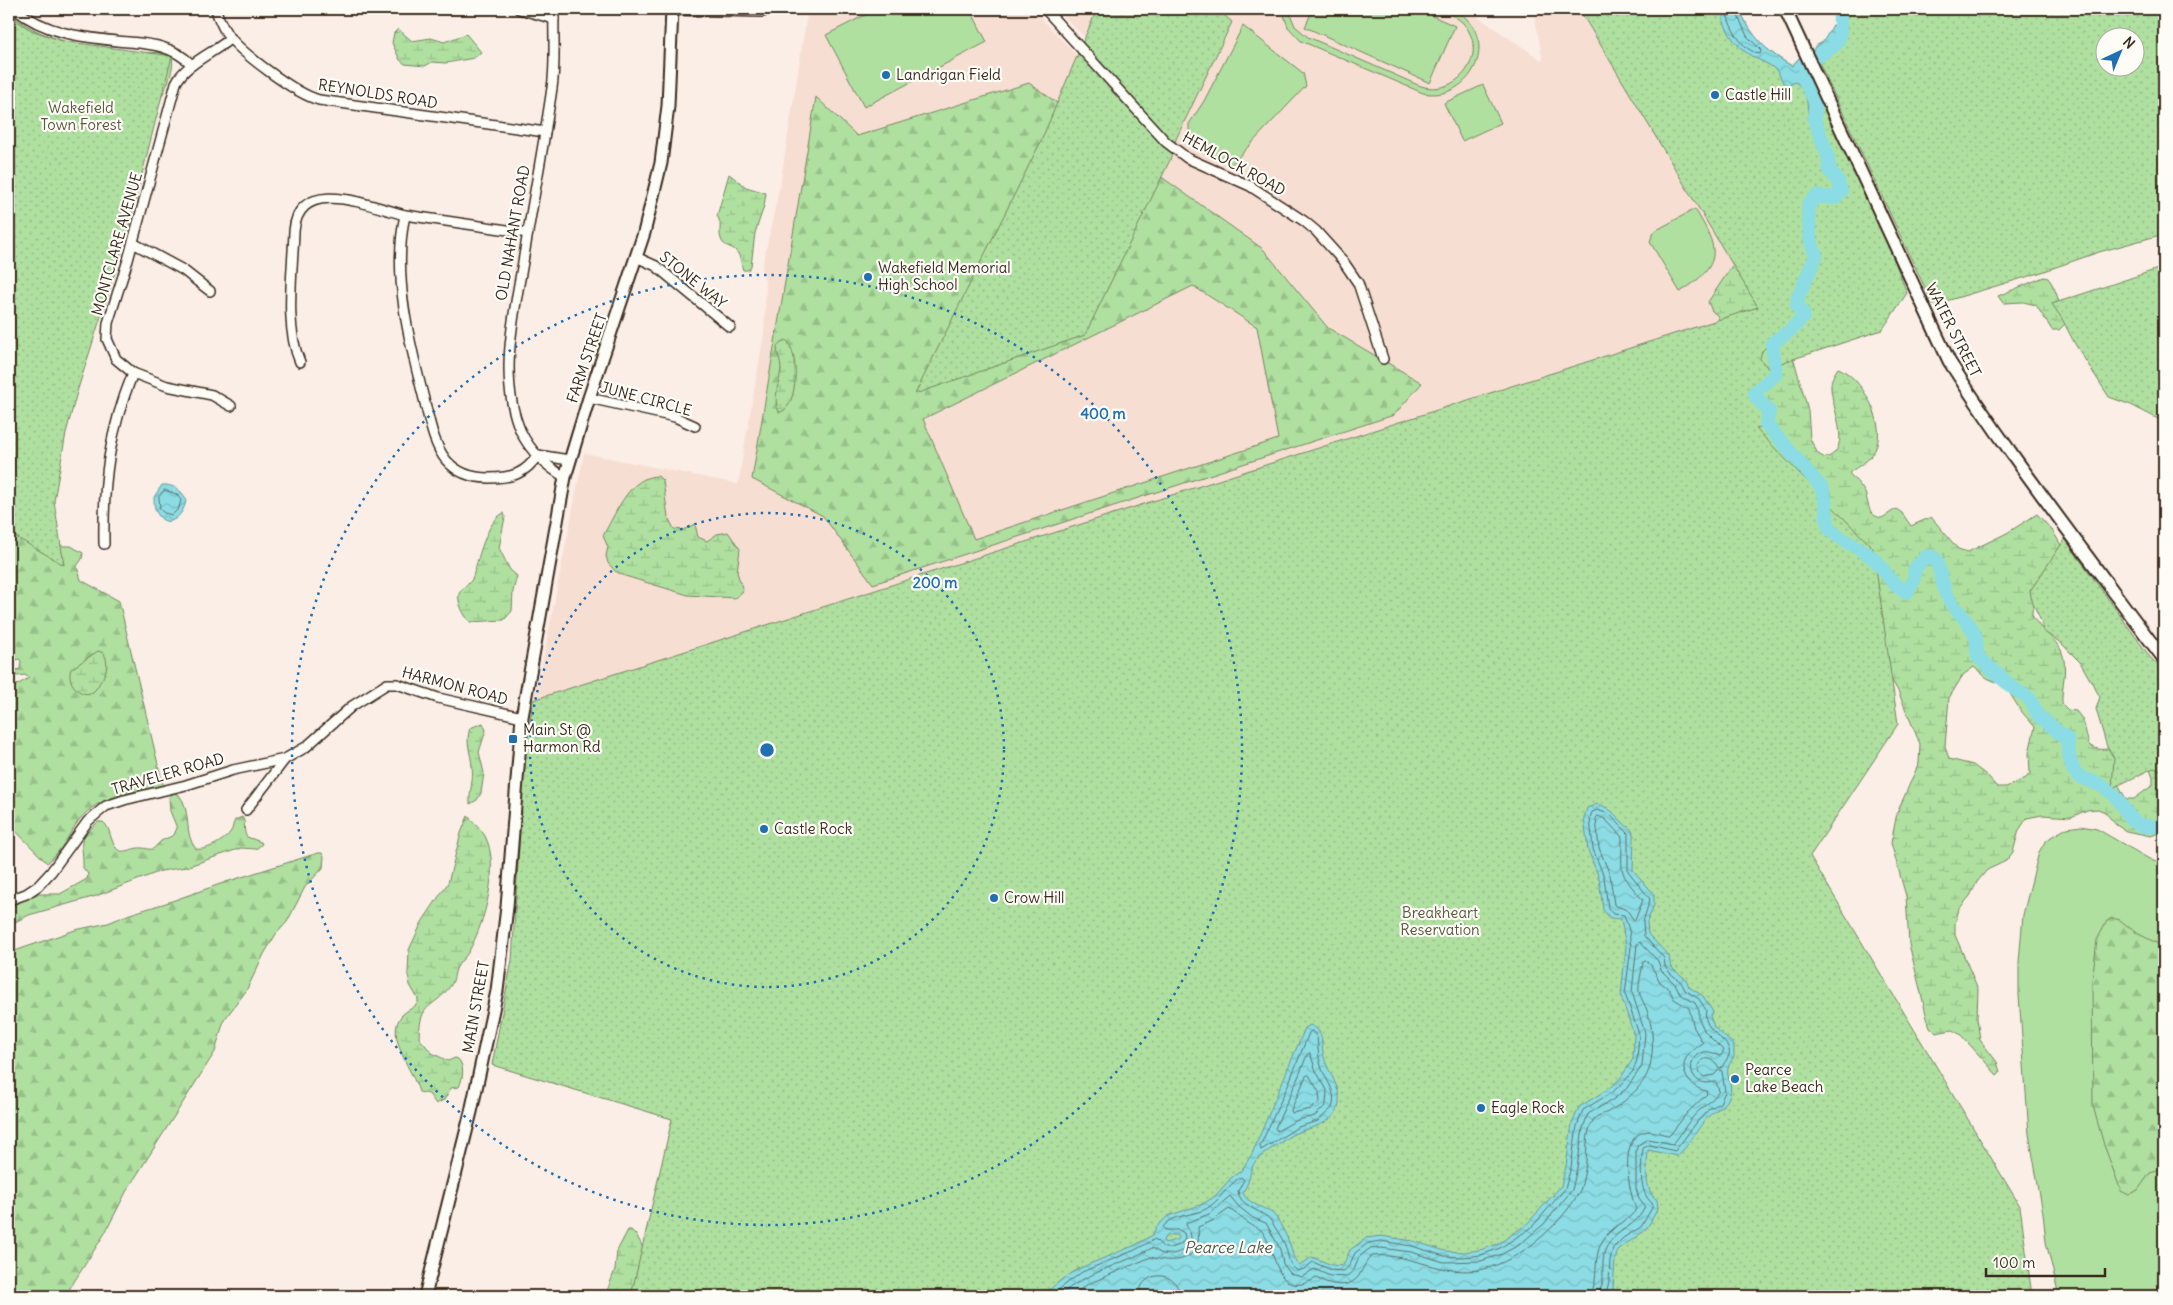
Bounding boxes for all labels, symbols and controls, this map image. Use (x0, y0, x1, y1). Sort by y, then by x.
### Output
north arrow (2096, 28, 2146, 78)
text: N (2119, 33, 2139, 52)
place label: Landrigan Field (896, 65, 1001, 84)
marker: Landrigan Field (880, 69, 892, 81)
street label: REYNOLDS ROAD (317, 75, 439, 112)
place label: Castle Hill (1725, 85, 1791, 104)
marker: Castle Hill (1709, 89, 1721, 101)
park label: Wakefield Town Forest (40, 98, 122, 134)
street label: HEMLOCK ROAD (1179, 127, 1289, 200)
street label: OLD NAHANT ROAD (491, 164, 534, 302)
street label: MONTCLARE AVENUE (87, 170, 146, 318)
street label: STONE WAY (656, 247, 731, 313)
place label: Wakefield Memorial High School (878, 258, 1011, 294)
marker: Wakefield Memorial High School (862, 271, 874, 283)
street label: WATER STREET (1922, 280, 1985, 380)
street label: FARM STREET (562, 310, 611, 405)
street label: JUNE CIRCLE (598, 377, 694, 420)
text: 400 m (1080, 404, 1126, 423)
text: 200 m (913, 573, 957, 592)
street label: HARMON ROAD (400, 662, 510, 709)
place label: Main St @ Harmon Rd (523, 720, 601, 756)
marker: Main St @ Harmon Rd (507, 733, 519, 745)
centre of rings (758, 741, 776, 759)
street label: TRAVELER ROAD (109, 748, 226, 799)
place label: Castle Rock (774, 819, 853, 838)
marker: Castle Rock (758, 823, 770, 835)
place label: Crow Hill (1004, 888, 1064, 907)
marker: Crow Hill (988, 892, 1000, 904)
park label: Breakheart Reservation (1400, 903, 1480, 939)
street label: MAIN STREET (458, 959, 493, 1055)
place label: Pearce Lake Beach (1745, 1060, 1824, 1096)
marker: Pearce Lake Beach (1729, 1073, 1741, 1085)
place label: Eagle Rock (1491, 1098, 1565, 1117)
marker: Eagle Rock (1475, 1102, 1487, 1114)
water label: Pearce Lake (1184, 1237, 1273, 1257)
scale bar (1986, 1245, 2104, 1277)
text: 100 m (1993, 1253, 2035, 1272)

